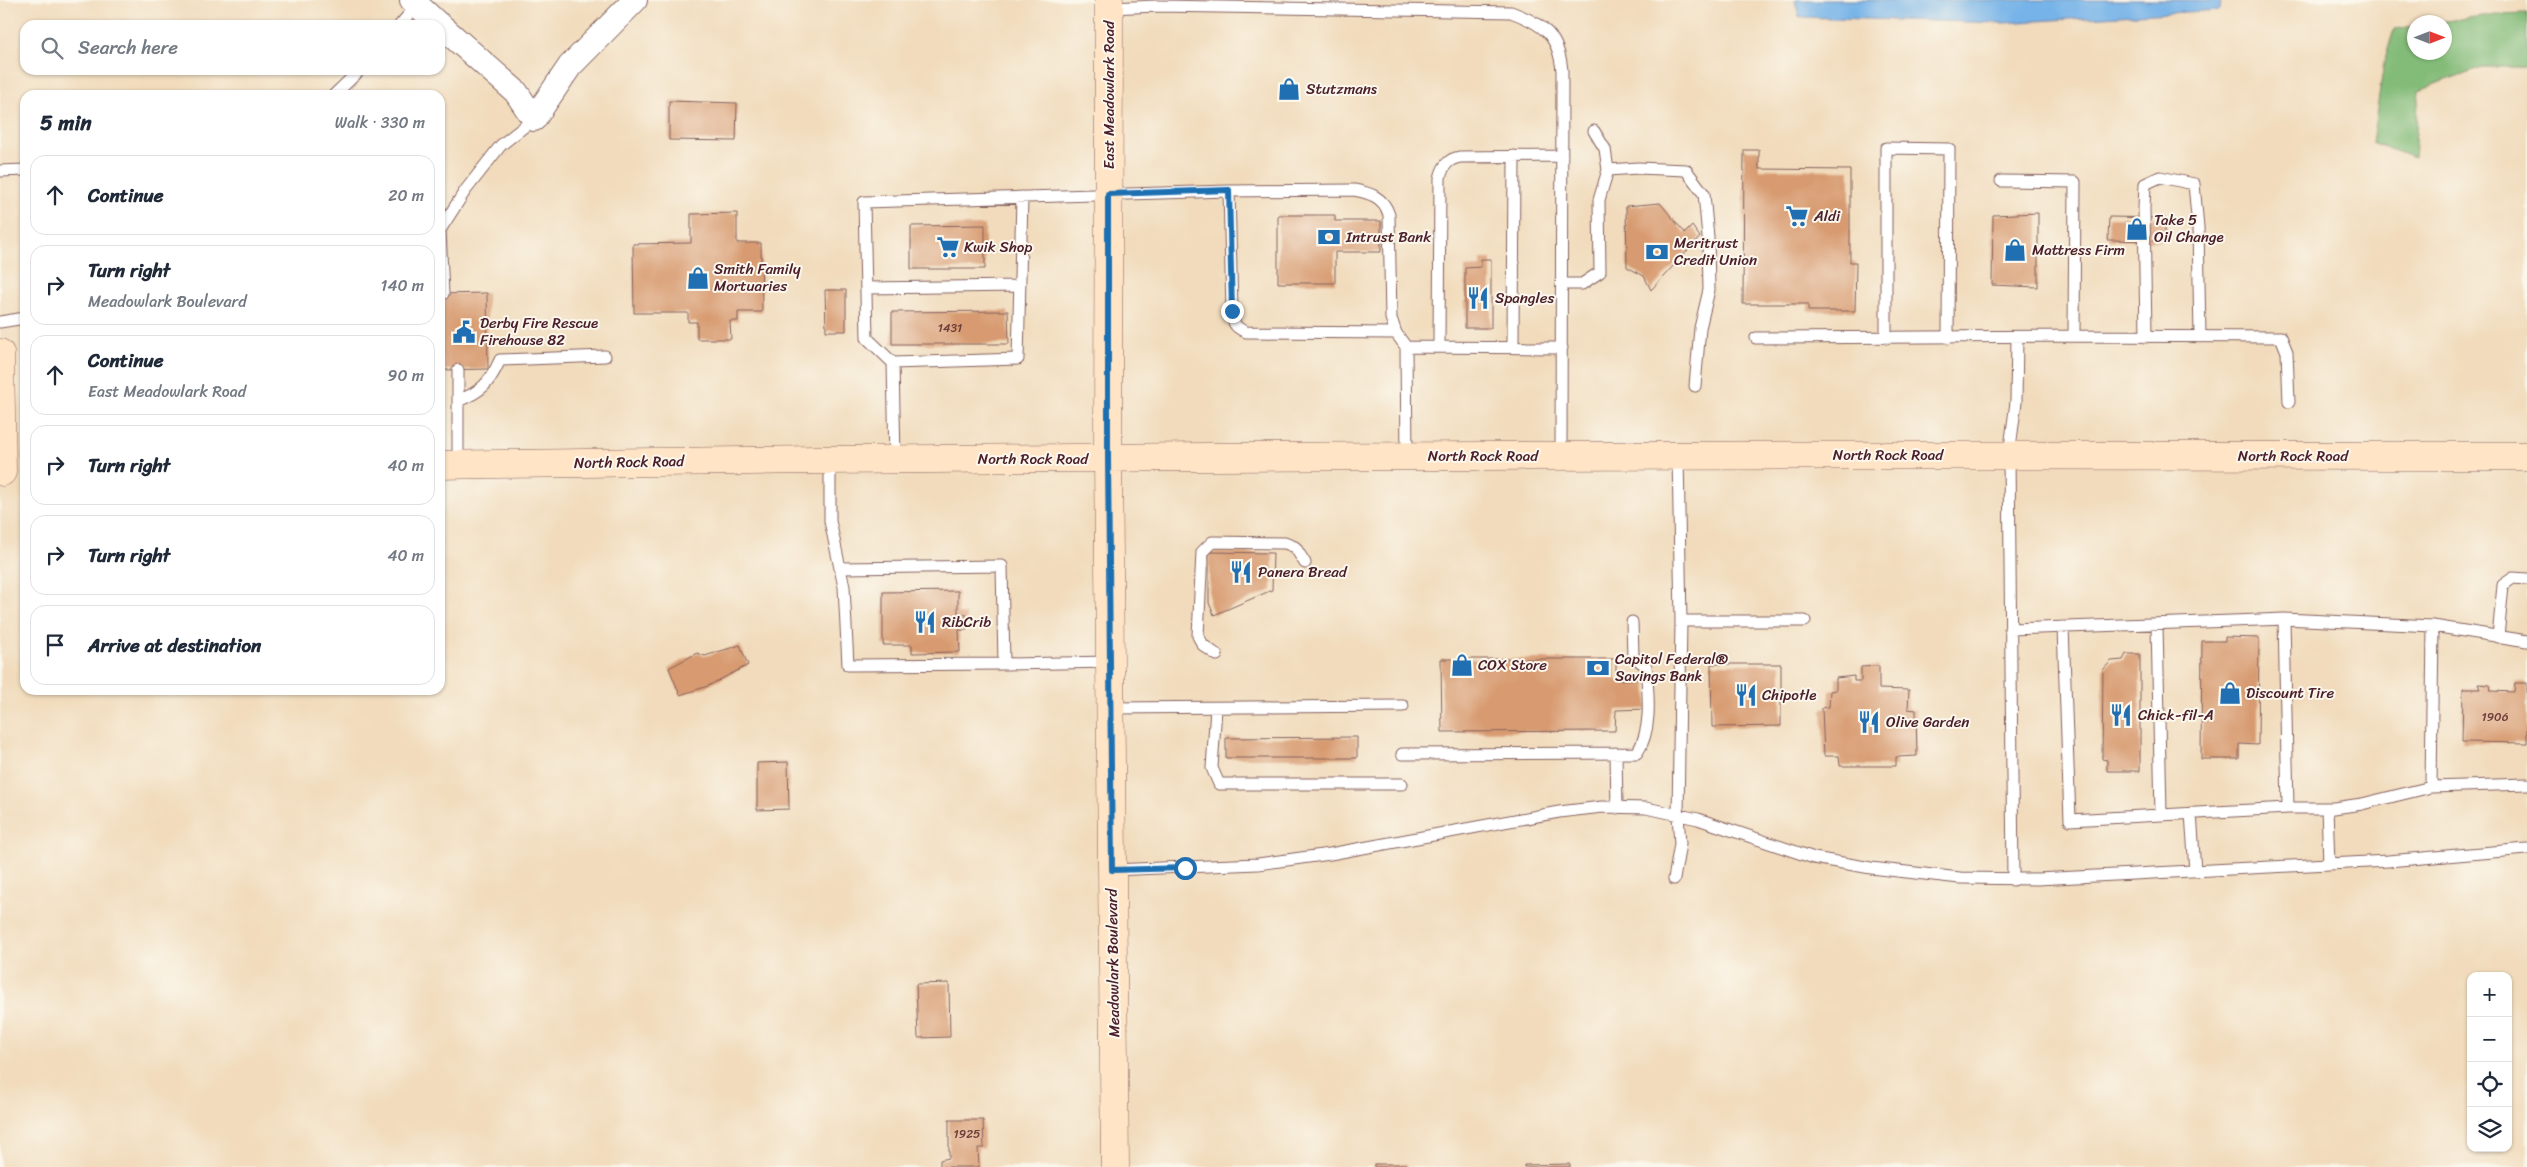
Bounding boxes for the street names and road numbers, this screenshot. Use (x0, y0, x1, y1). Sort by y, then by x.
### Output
street label: East Meadowlark Road (1096, 20, 1122, 169)
street label: North Rock Road (1833, 442, 1944, 468)
street label: North Rock Road (1428, 443, 1539, 469)
street label: North Rock Road (2238, 443, 2349, 469)
street label: North Rock Road (978, 446, 1089, 472)
street label: North Rock Road (574, 448, 685, 476)
street label: Meadowlark Boulevard (1099, 887, 1127, 1038)

